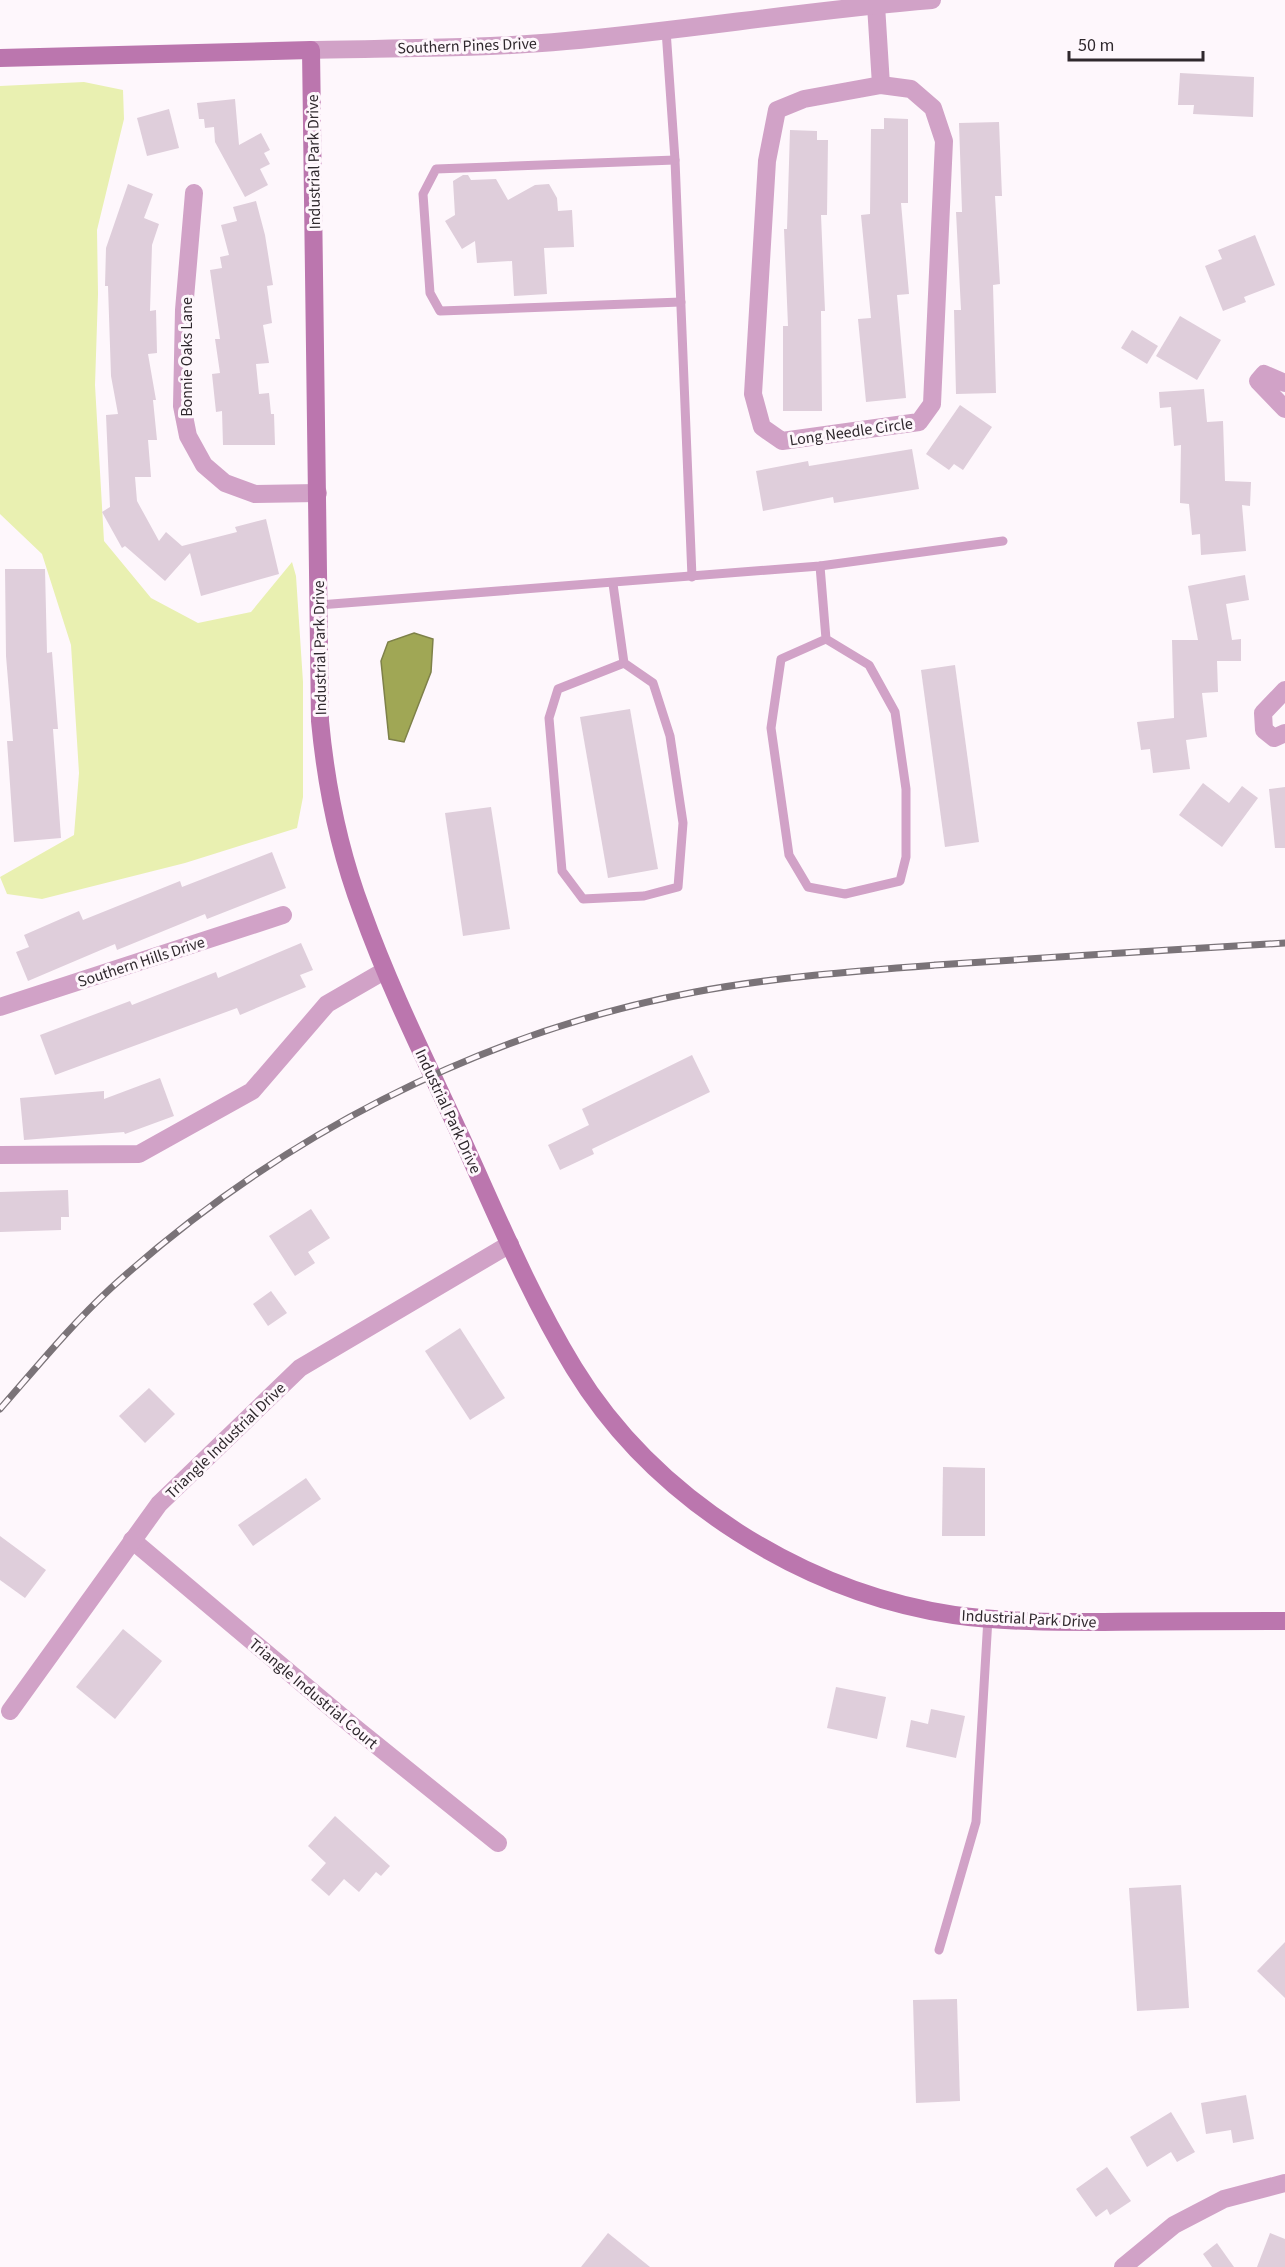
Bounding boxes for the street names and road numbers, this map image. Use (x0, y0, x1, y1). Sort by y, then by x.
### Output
street label: Southern Pines Drive (397, 33, 537, 59)
street label: Industrial Park Drive (302, 94, 326, 230)
street label: Bonnie Oaks Lane (176, 297, 198, 417)
street label: Long Needle Circle (788, 412, 914, 452)
street label: Industrial Park Drive (308, 580, 332, 716)
street label: Southern Hills Drive (75, 931, 208, 993)
street label: Industrial Park Drive (410, 1046, 487, 1177)
street label: Triangle Industrial Drive (161, 1377, 291, 1504)
street label: Industrial Park Drive (961, 1604, 1097, 1634)
street label: Triangle Industrial Court (244, 1633, 383, 1755)

